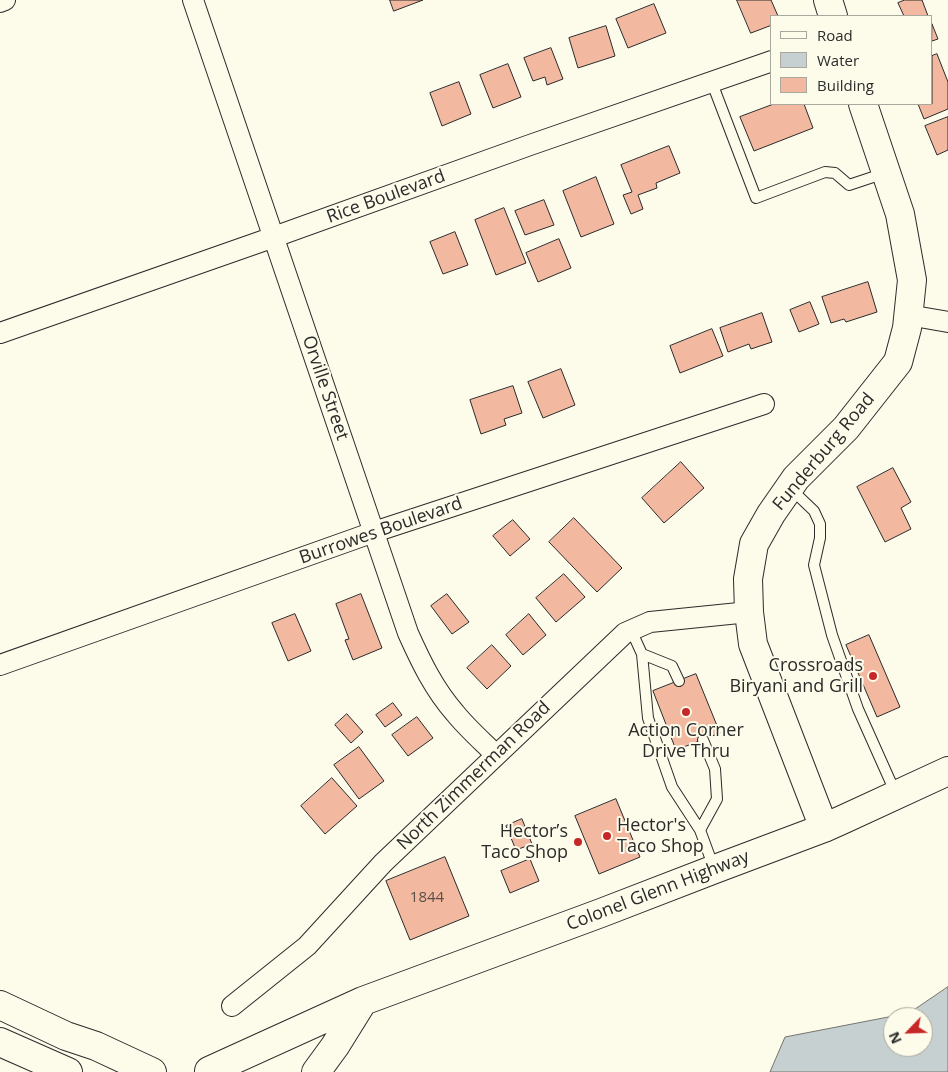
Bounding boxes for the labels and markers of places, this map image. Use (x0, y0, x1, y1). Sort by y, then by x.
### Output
place label: Crossroads Biryani and Grill (729, 655, 863, 698)
marker: Crossroads Biryani and Grill (867, 670, 879, 682)
marker: Action Corner Drive Thru (680, 706, 692, 718)
place label: Action Corner Drive Thru (628, 720, 744, 762)
place label: Hector's Taco Shop (617, 815, 704, 858)
place label: Hector’s Taco Shop (481, 821, 568, 864)
marker: Hector's Taco Shop (601, 830, 613, 842)
marker: Hector’s Taco Shop (572, 836, 584, 848)

